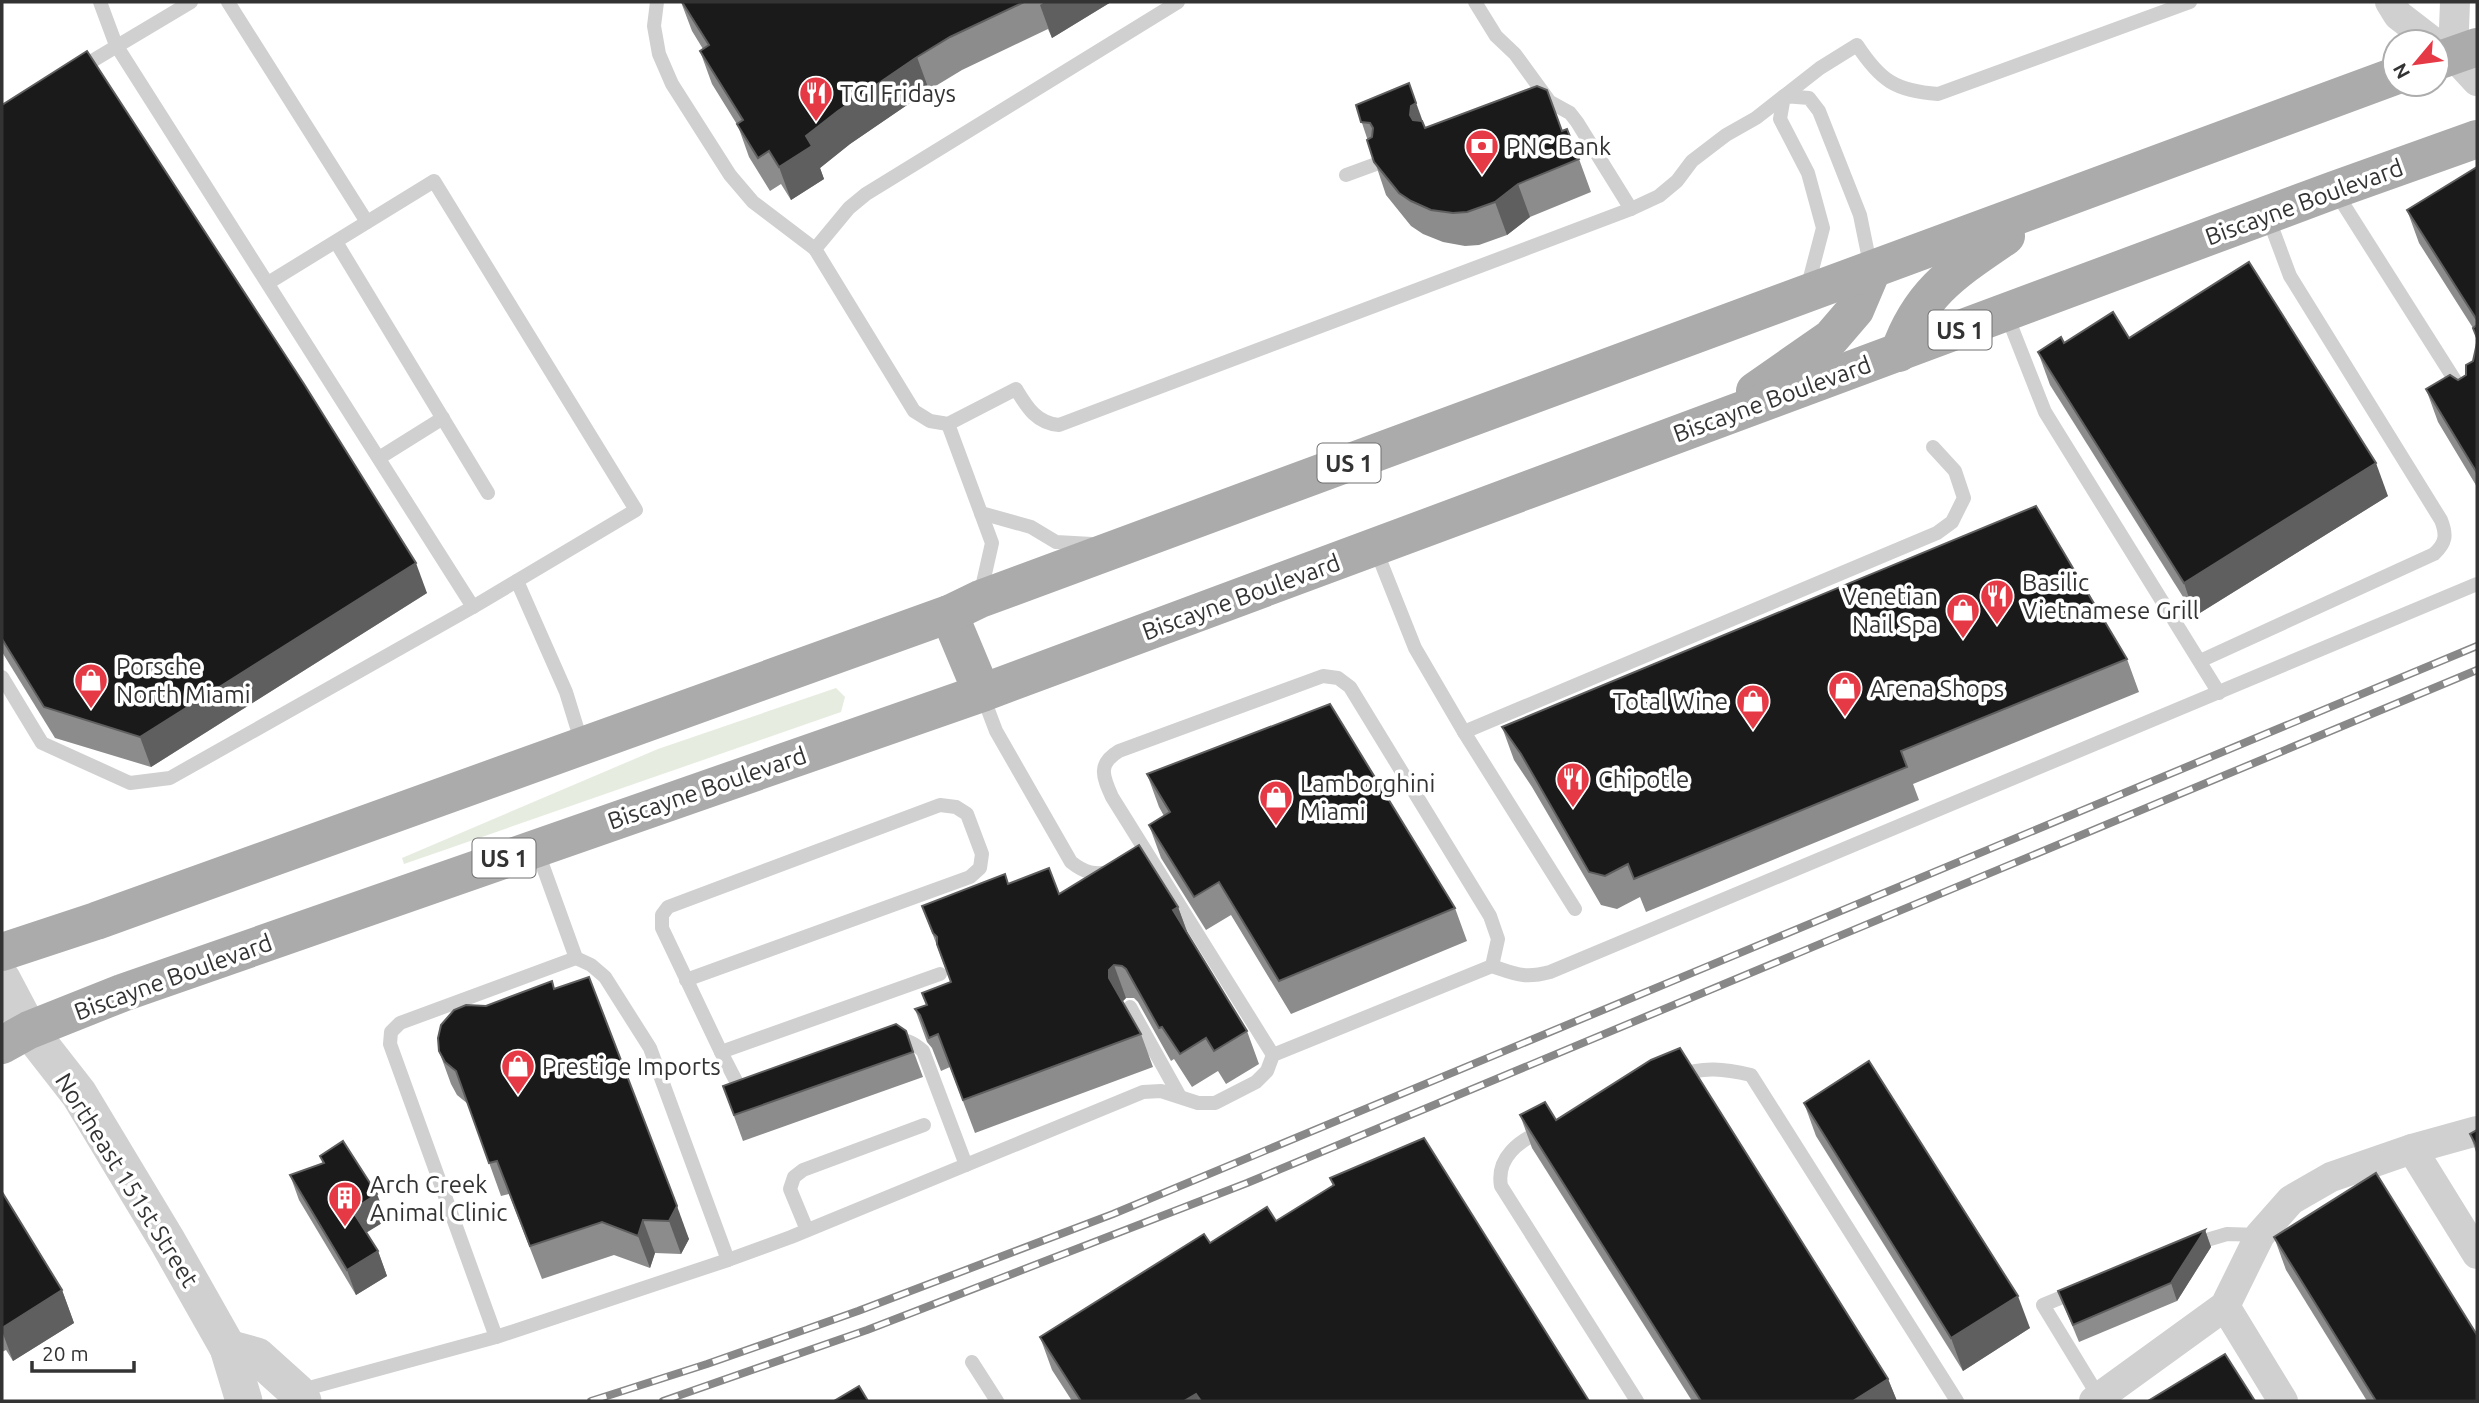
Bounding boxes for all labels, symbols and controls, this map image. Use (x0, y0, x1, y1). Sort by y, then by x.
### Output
north arrow (2381, 28, 2451, 98)
text: N (2388, 60, 2414, 83)
restaurant icon: TGI Fridays (797, 74, 835, 123)
place label: TGI Fridays (840, 80, 956, 107)
bank icon: PNC Bank (1463, 127, 1501, 176)
place label: PNC Bank (1506, 133, 1611, 160)
street label: Biscayne Boulevard (2201, 154, 2407, 250)
road number: US 1 (1928, 310, 1992, 350)
street label: Biscayne Boulevard (1669, 351, 1875, 447)
road number: US 1 (1318, 444, 1380, 482)
street label: Biscayne Boulevard (1138, 549, 1344, 645)
place label: Basilic Vietnamese Grill (2022, 569, 2199, 624)
restaurant icon: Basilic Vietnamese Grill (1978, 577, 2016, 626)
place label: Venetian Nail Spa (1842, 583, 1938, 638)
shop icon: Venetian Nail Spa (1944, 591, 1982, 640)
place label: Porsche North Miami (116, 653, 250, 708)
shop icon: Porsche North Miami (72, 661, 110, 710)
shop icon: Arena Shops (1826, 669, 1864, 718)
place label: Arena Shops (1870, 675, 2004, 702)
shop icon: Total Wine (1734, 682, 1772, 731)
place label: Total Wine (1613, 688, 1728, 715)
street label: Biscayne Boulevard (604, 741, 810, 835)
restaurant icon: Chipotle (1554, 760, 1592, 809)
place label: Chipotle (1598, 766, 1689, 793)
place label: Lamborghini Miami (1300, 770, 1435, 825)
shop icon: Lamborghini Miami (1257, 778, 1295, 827)
road number: US 1 (472, 838, 536, 878)
street label: Biscayne Boulevard (70, 929, 276, 1025)
shop icon: Prestige Imports (499, 1047, 537, 1096)
place label: Prestige Imports (542, 1053, 721, 1080)
street label: Northeast 151st Street (50, 1068, 204, 1292)
place label: Arch Creek Animal Clinic (370, 1171, 508, 1226)
building icon: Arch Creek Animal Clinic (326, 1179, 364, 1228)
scale bar (32, 1330, 133, 1374)
text: 20 m (42, 1341, 89, 1365)

